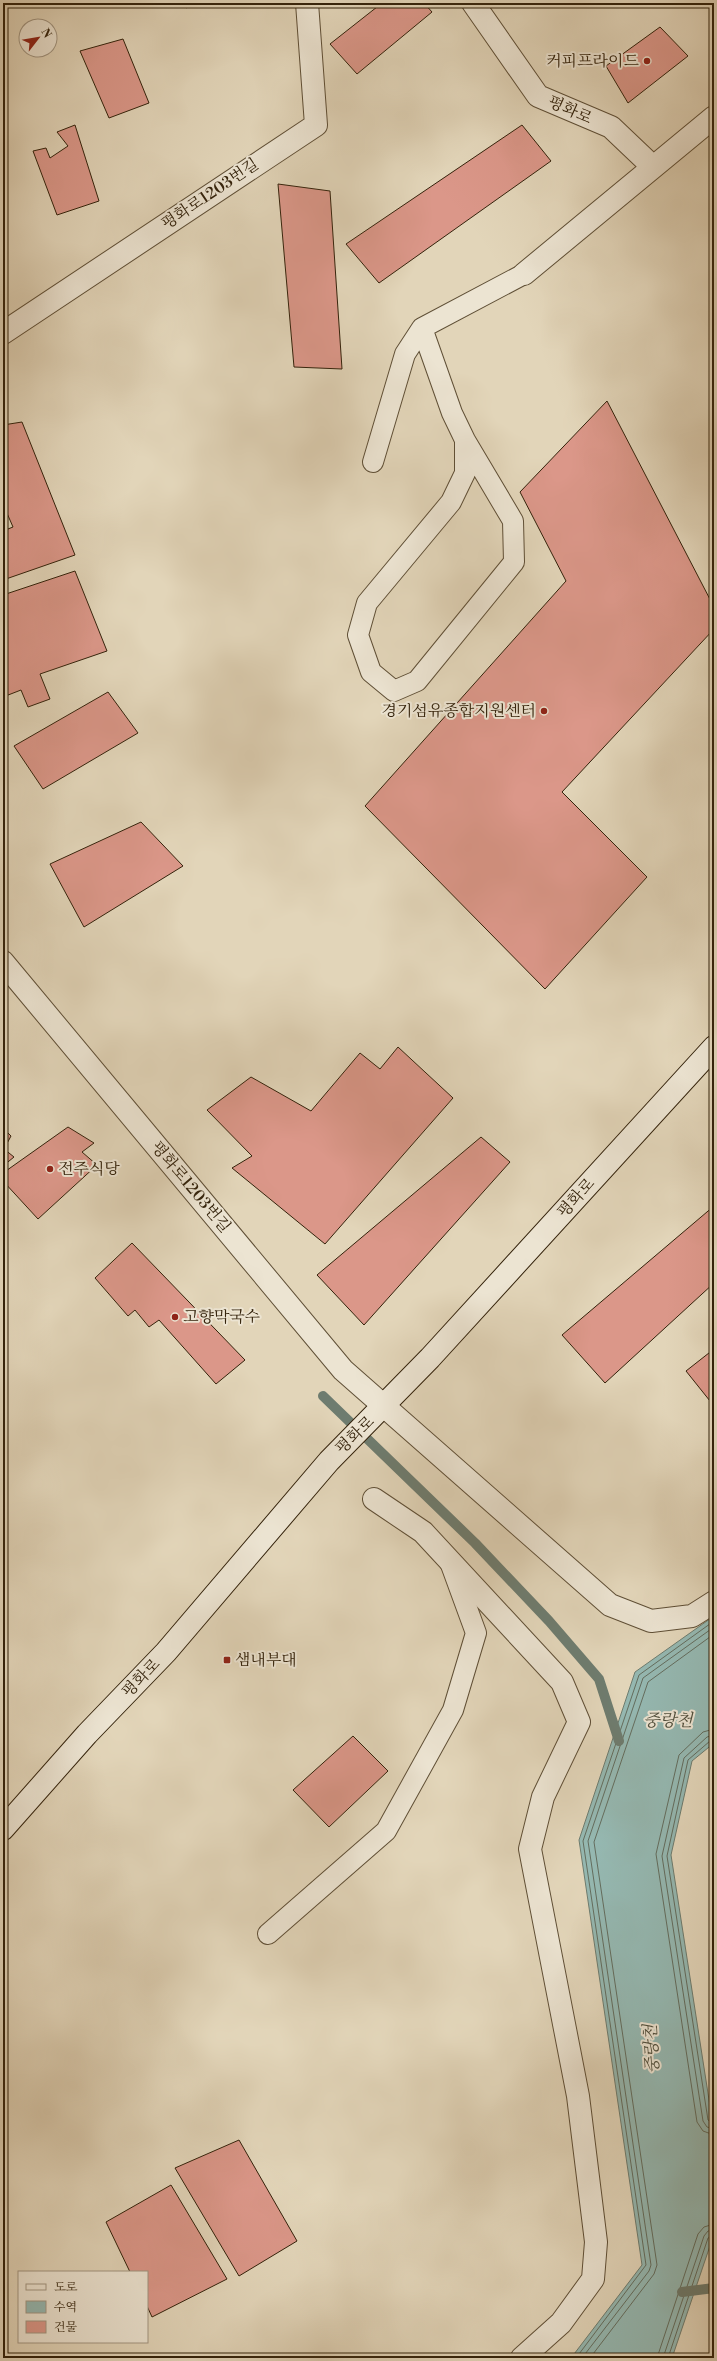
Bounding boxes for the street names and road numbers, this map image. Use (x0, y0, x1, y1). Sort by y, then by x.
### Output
street label: 평화로 (545, 91, 596, 129)
street label: 평화로1203번길 (158, 154, 262, 234)
street label: 평화로1203번길 (147, 1137, 235, 1237)
street label: 평화로 (553, 1174, 599, 1222)
street label: 평화로 (331, 1411, 379, 1458)
street label: 평화로 (118, 1654, 165, 1702)

